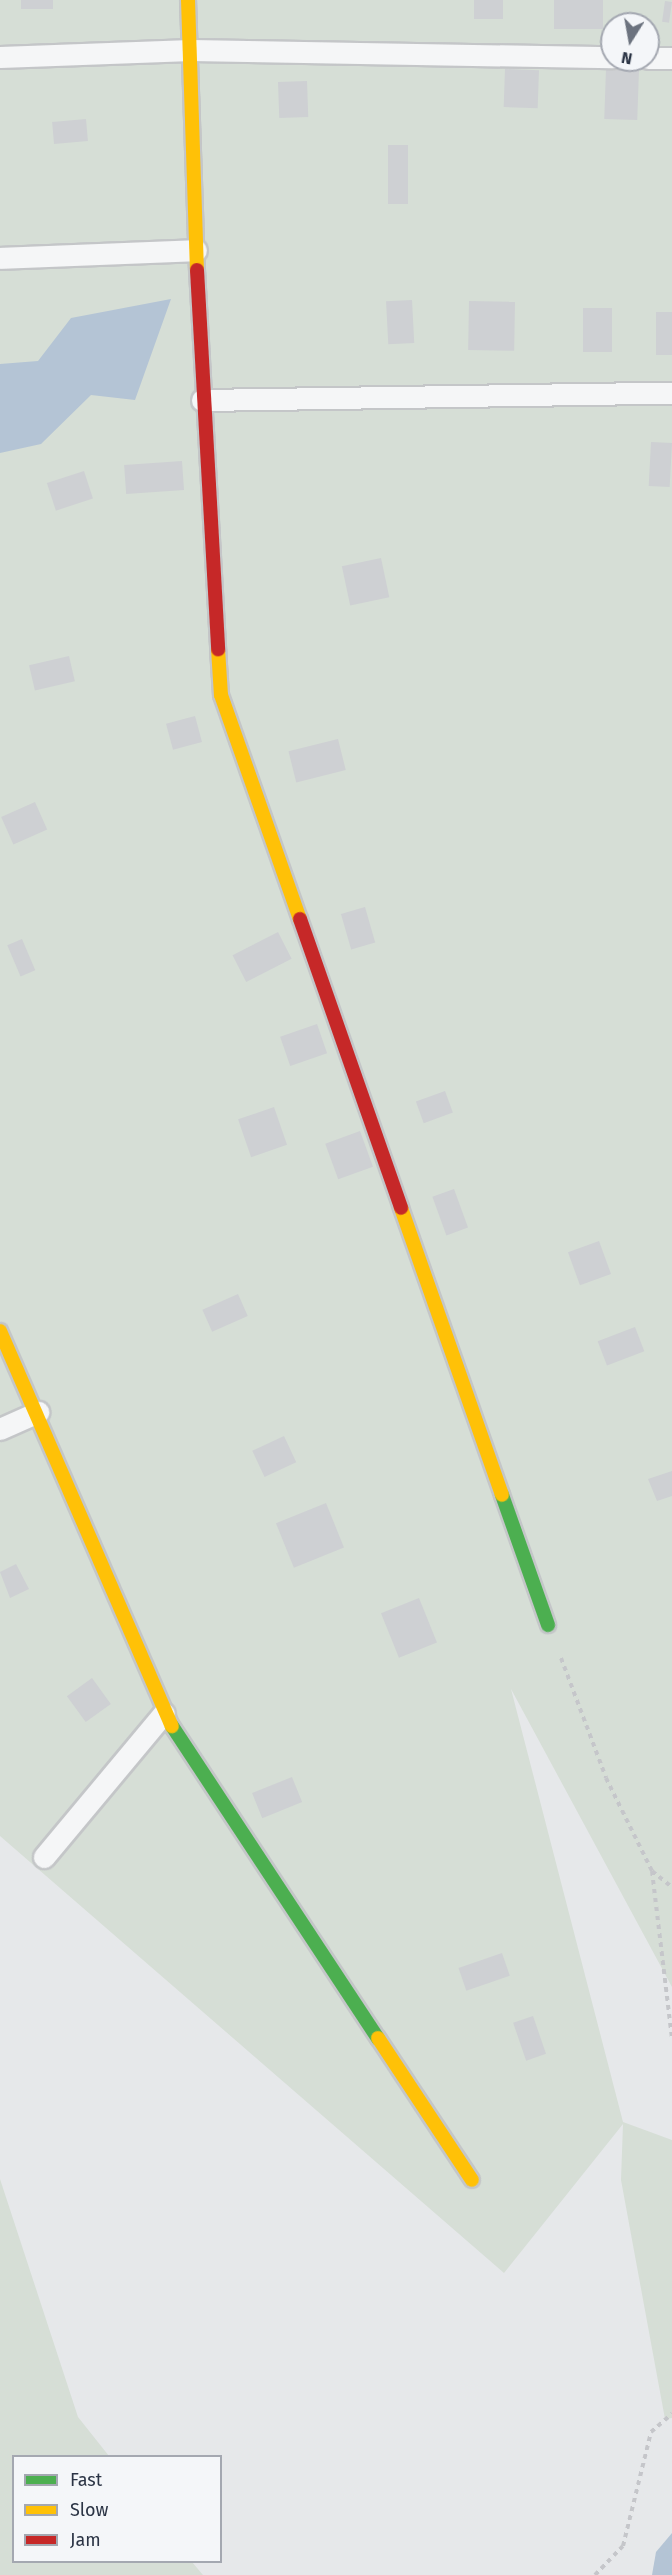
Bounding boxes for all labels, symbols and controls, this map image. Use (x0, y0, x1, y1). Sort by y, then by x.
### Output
north arrow (600, 12, 660, 72)
text: N (620, 48, 634, 69)
legend (12, 2455, 222, 2563)
text: Fast (70, 2469, 102, 2491)
text: Slow (70, 2499, 108, 2521)
text: Jam (70, 2529, 101, 2551)

